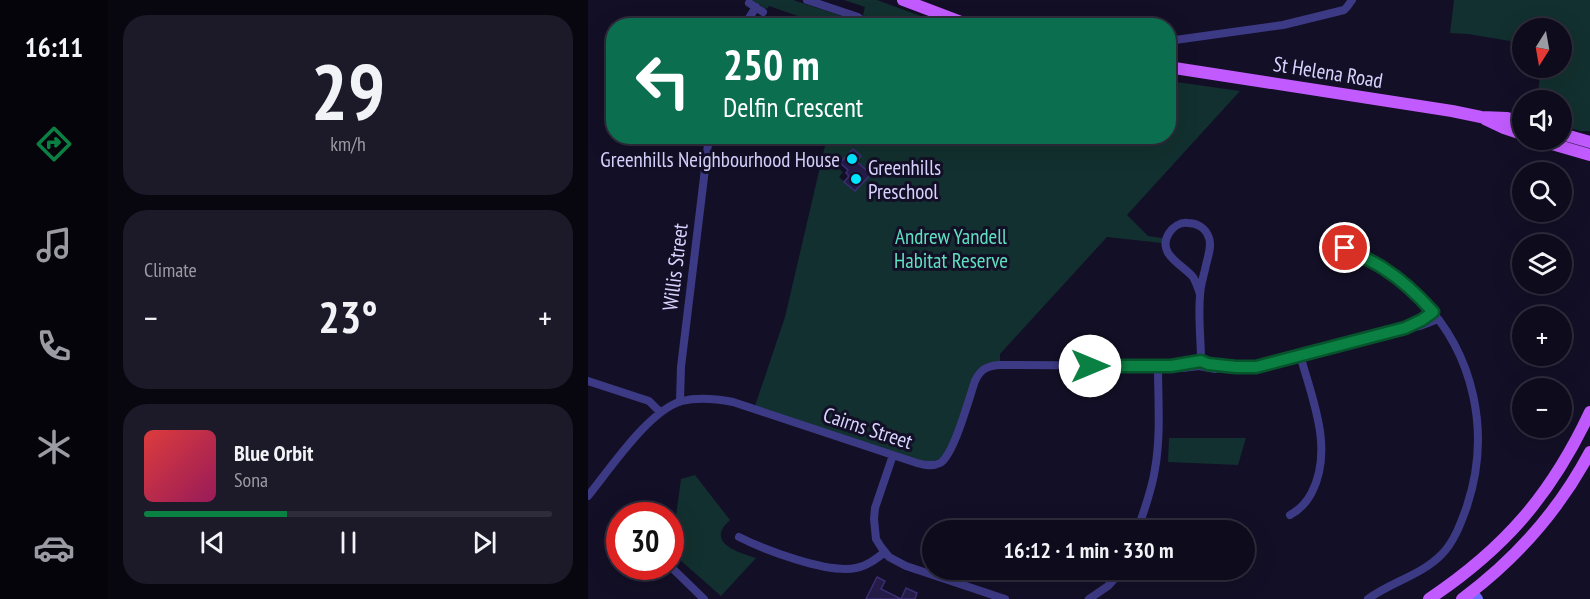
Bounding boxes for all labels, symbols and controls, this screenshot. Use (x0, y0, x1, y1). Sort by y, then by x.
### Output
north arrow (1512, 18, 1572, 78)
map controls (1512, 18, 1572, 438)
text: 16:11 (25, 30, 83, 64)
text: 250 m (723, 37, 820, 92)
text: 29 (311, 41, 385, 142)
icon: left (624, 42, 702, 120)
street label: St Helena Road (1271, 50, 1385, 94)
text: Delfin Crescent (723, 90, 863, 124)
button: sound (1512, 90, 1572, 150)
icon: directions (33, 123, 75, 165)
text: km/h (330, 131, 366, 157)
place label: Greenhills Neighbourhood House (600, 146, 840, 173)
marker: Greenhills Neighbourhood House (845, 152, 859, 166)
place label: Greenhills Preschool (868, 154, 941, 205)
button: search (1512, 162, 1572, 222)
marker: Greenhills Preschool (849, 172, 863, 186)
street label: Willis Street (656, 221, 694, 312)
pin (1319, 222, 1370, 273)
park label: Andrew Yandell Habitat Reserve (894, 223, 1008, 274)
icon: music (33, 224, 75, 266)
icon: arrive (1328, 231, 1361, 264)
button: layers (1512, 234, 1572, 294)
text: Climate (144, 257, 197, 283)
text: 23° (318, 287, 378, 345)
text: − (144, 296, 158, 339)
text: + (538, 296, 552, 339)
button: + (1512, 306, 1572, 366)
icon: phone (33, 325, 75, 367)
position arrow (1058, 334, 1122, 398)
button: − (1512, 378, 1572, 438)
street label: Cairns Street (820, 401, 916, 455)
icon: climate (33, 426, 75, 468)
text: Blue Orbit (234, 439, 313, 467)
text: Sona (234, 467, 268, 493)
speed limit sign: 30 (606, 502, 684, 580)
icon: previous (196, 526, 229, 559)
icon: pause (332, 526, 365, 559)
icon: next (468, 526, 501, 559)
icon: car (33, 527, 75, 569)
text: 16:12 · 1 min · 330 m (1003, 536, 1174, 564)

